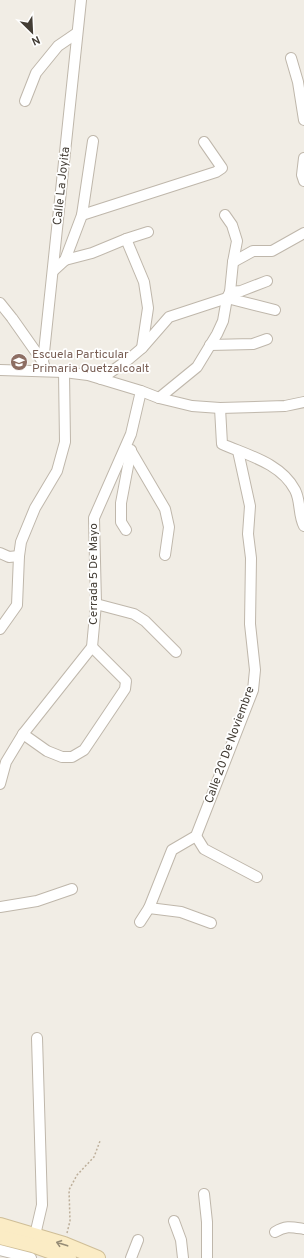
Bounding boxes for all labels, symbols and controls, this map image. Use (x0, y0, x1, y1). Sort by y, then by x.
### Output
north arrow (12, 12, 52, 52)
text: N (29, 32, 42, 48)
street label: Calle La Joyita (50, 146, 74, 226)
place label: Escuela Particular Primaria Quetzalcoalt (32, 347, 149, 377)
school or university icon: Escuela Particular Primaria Quetzalcoalt (9, 352, 29, 372)
street label: Cerrada 5 De Mayo (86, 523, 102, 625)
street label: Calle 20 De Noviembre (201, 684, 259, 806)
one-way arrow (55, 1240, 68, 1247)

